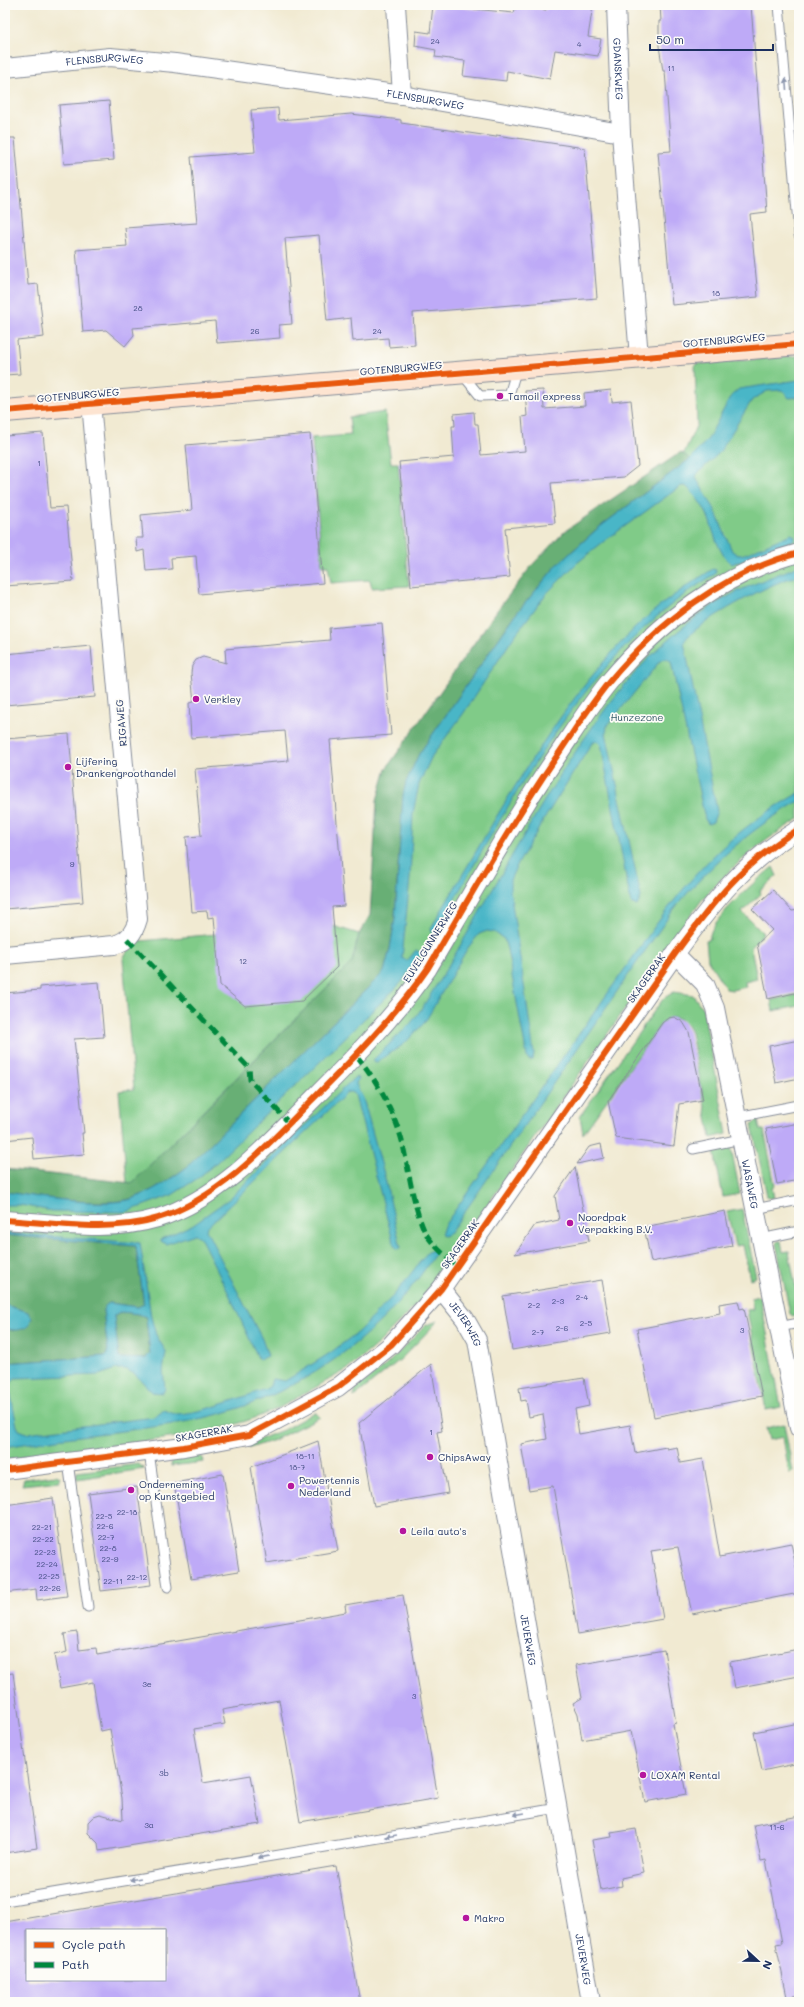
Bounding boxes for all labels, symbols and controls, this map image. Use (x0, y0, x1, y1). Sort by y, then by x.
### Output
scale bar (650, 26, 773, 52)
text: 50 m (656, 31, 684, 47)
house number: 24 (430, 36, 440, 46)
street label: GDANSKWEG (610, 38, 627, 101)
house number: 4 (577, 39, 582, 49)
street label: FLENSBURGWEG (65, 50, 145, 69)
house number: 11 (667, 63, 675, 73)
one-way arrow (783, 78, 789, 91)
street label: FLENSBURGWEG (386, 86, 466, 113)
house number: 18 (712, 288, 720, 298)
house number: 28 (133, 303, 143, 313)
house number: 26 (250, 326, 260, 336)
house number: 24 (372, 326, 382, 336)
street label: GOTENBURGWEG (682, 329, 766, 351)
street label: GOTENBURGWEG (359, 357, 443, 379)
street label: GOTENBURGWEG (36, 384, 120, 406)
place label: Tamoil express (508, 389, 581, 403)
marker: Tamoil express (495, 391, 505, 401)
house number: 1 (37, 458, 41, 468)
place label: Verkley (204, 692, 241, 706)
marker: Verkley (191, 694, 201, 704)
street label: RIGAWEG (112, 698, 130, 747)
park label: Hunzezone (610, 710, 664, 724)
place label: Lijfering Drankengroothandel (76, 754, 176, 780)
marker: Lijfering Drankengroothandel (63, 762, 73, 772)
house number: 9 (70, 859, 75, 869)
street label: EUVELGUNNERWEG (399, 898, 461, 985)
street label: SKAGERRAK (624, 950, 668, 1006)
house number: 12 (239, 956, 247, 966)
street label: WASAWEG (738, 1158, 762, 1211)
place label: Noordpak Verpakking B.V. (578, 1210, 653, 1236)
street label: SKAGERRAK (438, 1216, 482, 1272)
marker: Noordpak Verpakking B.V. (565, 1218, 575, 1228)
house number: 2-4 (576, 1292, 589, 1302)
house number: 2-3 (552, 1296, 565, 1306)
street label: JEVERWEG (446, 1298, 485, 1348)
house number: 2-2 (528, 1300, 540, 1310)
house number: 2-5 (580, 1318, 593, 1328)
house number: 2-6 (556, 1323, 568, 1333)
house number: 3 (740, 1325, 745, 1335)
house number: 2-7 (532, 1327, 545, 1337)
street label: SKAGERRAK (174, 1421, 234, 1445)
house number: 1 (429, 1427, 433, 1437)
place label: ChipsAway (438, 1450, 491, 1464)
house number: 18-11 (296, 1451, 314, 1461)
marker: ChipsAway (425, 1452, 435, 1462)
house number: 18-7 (289, 1462, 306, 1472)
place label: Powertennis Nederland (299, 1473, 360, 1499)
place label: Onderneming op Kunstgebied (139, 1477, 215, 1503)
marker: Powertennis Nederland (286, 1481, 296, 1491)
marker: Onderneming op Kunstgebied (126, 1485, 136, 1495)
house number: 22-18 (117, 1507, 138, 1517)
house number: 22-5 (96, 1511, 113, 1521)
house number: 22-6 (96, 1521, 114, 1531)
house number: 22-21 (32, 1522, 52, 1532)
place label: Leila auto's (411, 1524, 467, 1538)
marker: Leila auto's (398, 1526, 408, 1536)
house number: 22-7 (98, 1532, 115, 1542)
house number: 22-22 (32, 1534, 54, 1544)
house number: 22-8 (99, 1543, 117, 1553)
house number: 22-23 (34, 1547, 56, 1557)
house number: 22-9 (101, 1554, 119, 1564)
house number: 22-24 (36, 1559, 58, 1569)
house number: 22-25 (38, 1571, 60, 1581)
house number: 22-12 (127, 1572, 147, 1582)
house number: 22-11 (103, 1576, 123, 1586)
house number: 22-26 (39, 1583, 61, 1593)
street label: JEVERWEG (517, 1613, 540, 1667)
house number: 3e (142, 1679, 152, 1689)
house number: 3 (412, 1691, 417, 1701)
house number: 3b (159, 1768, 169, 1778)
place label: LOXAM Rental (651, 1768, 720, 1782)
marker: LOXAM Rental (638, 1770, 648, 1780)
one-way arrow (513, 1811, 525, 1817)
house number: 3a (144, 1820, 154, 1830)
house number: 11-6 (769, 1822, 785, 1832)
one-way arrow (385, 1833, 397, 1839)
one-way arrow (257, 1855, 269, 1861)
one-way arrow (128, 1876, 141, 1882)
place label: Makro (474, 1911, 505, 1925)
marker: Makro (461, 1913, 471, 1923)
legend (26, 1929, 166, 1981)
street label: JEVERWEG (572, 1933, 595, 1987)
text: Cycle path (62, 1936, 125, 1952)
north arrow (738, 1941, 778, 1981)
text: Path (62, 1956, 89, 1972)
text: N (759, 1958, 776, 1972)

